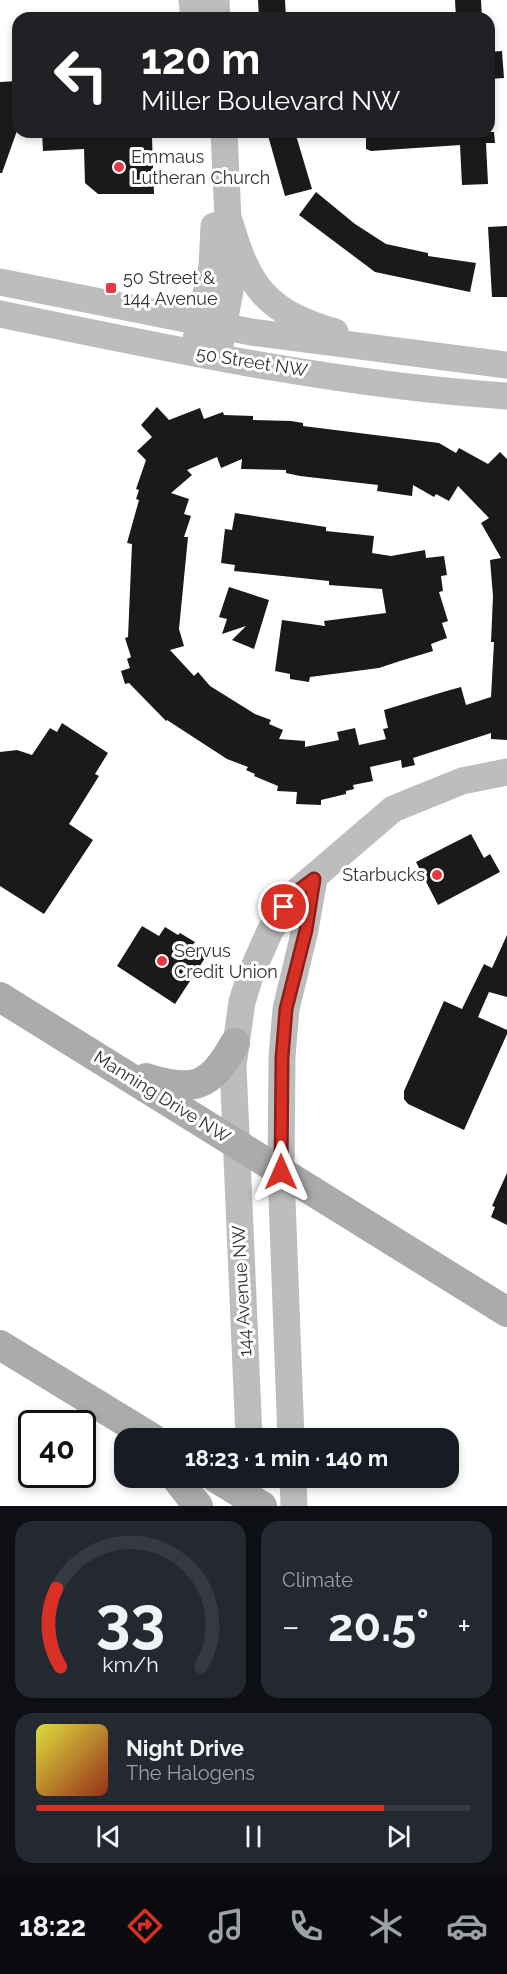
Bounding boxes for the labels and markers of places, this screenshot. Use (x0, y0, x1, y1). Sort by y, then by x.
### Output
place label: Emmaus Lutheran Church (131, 146, 270, 188)
marker: Emmaus Lutheran Church (112, 160, 126, 174)
place label: 50 Street & 144 Avenue (123, 267, 218, 309)
marker: 50 Street & 144 Avenue (104, 281, 118, 295)
place label: Starbucks (342, 864, 425, 885)
marker: Starbucks (430, 868, 444, 882)
pin (258, 881, 309, 932)
place label: Servus Credit Union (174, 940, 278, 982)
marker: Servus Credit Union (155, 954, 169, 968)

